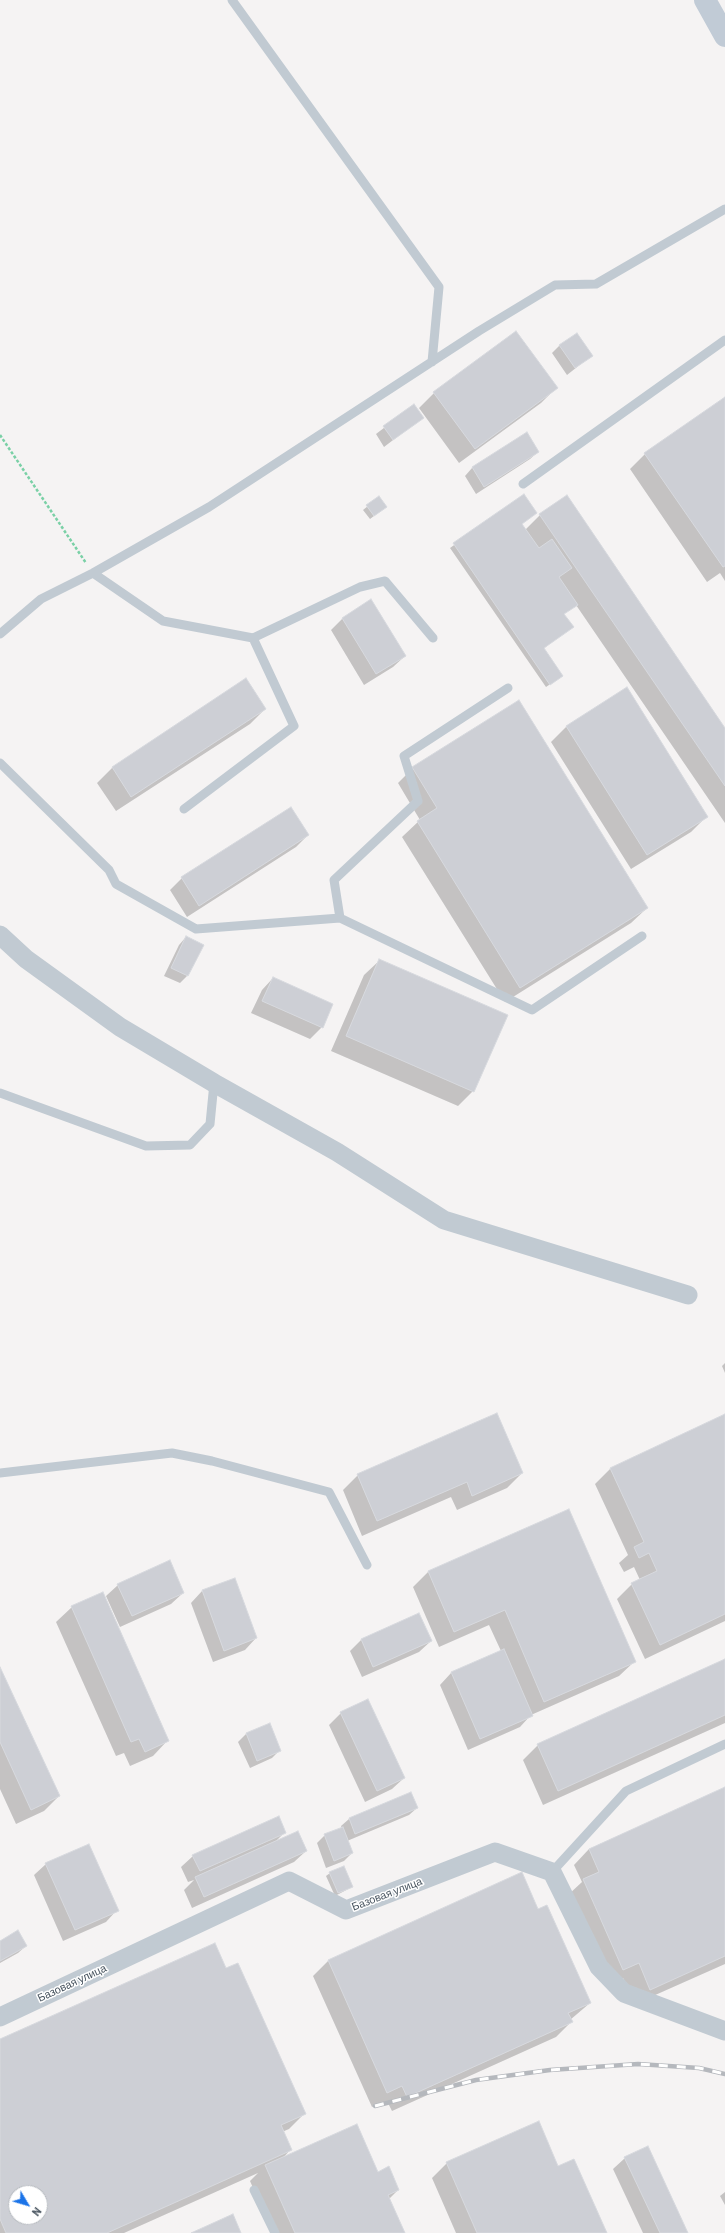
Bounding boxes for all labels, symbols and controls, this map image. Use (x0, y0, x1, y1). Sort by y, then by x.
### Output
street label: Базовая улица (350, 1874, 424, 1914)
street label: Базовая улица (35, 1961, 109, 2005)
north arrow (8, 2185, 48, 2225)
text: N (30, 2205, 44, 2219)

